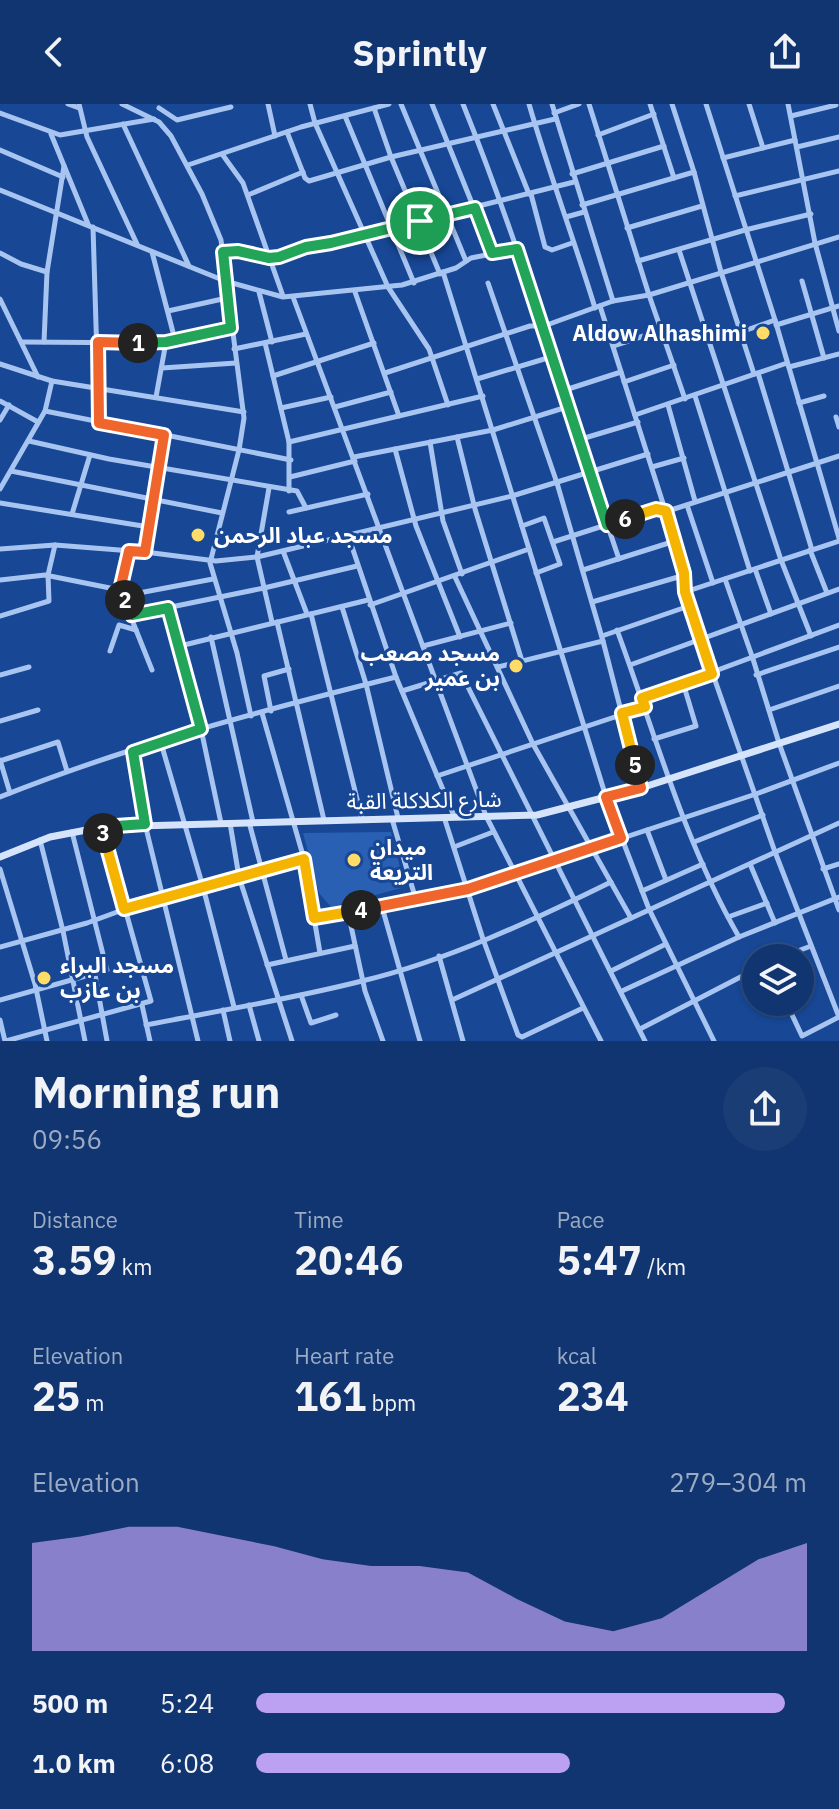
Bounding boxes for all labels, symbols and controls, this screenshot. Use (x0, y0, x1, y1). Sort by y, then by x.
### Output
text: Sprintly (352, 29, 487, 76)
icon: back (32, 30, 76, 74)
icon: share (763, 30, 807, 74)
pin (386, 187, 454, 255)
icon: arrive (398, 199, 442, 243)
place label: Aldow Alhashimi (572, 318, 747, 347)
pin: 1 (118, 323, 158, 363)
marker: Aldow Alhashimi (754, 324, 772, 342)
text: 1 (131, 328, 145, 357)
pin: 6 (605, 499, 645, 539)
text: 6 (618, 504, 632, 533)
place label: مسجد عباد الرحمن (214, 520, 392, 549)
marker: مسجد عباد الرحمن (189, 526, 207, 544)
pin: 2 (105, 580, 145, 620)
text: 2 (118, 585, 132, 614)
place label: مسجد مصعب بن عمير (360, 638, 500, 692)
marker: مسجد مصعب بن عمير (507, 657, 525, 675)
pin: 5 (615, 745, 655, 785)
text: 5 (628, 750, 642, 779)
street label: شارع الكلاكلة القبة (346, 784, 502, 818)
pin: 3 (83, 813, 123, 853)
text: 3 (96, 818, 110, 847)
place label: ميدان التريعة (370, 832, 433, 886)
marker: ميدان التريعة (345, 851, 363, 869)
pin: 4 (341, 890, 381, 930)
text: 4 (354, 895, 368, 924)
map controls (742, 944, 814, 1016)
button: layers (742, 944, 814, 1016)
place label: مسجد البراء بن عازب (60, 950, 174, 1004)
marker: مسجد البراء بن عازب (35, 969, 53, 987)
text: Morning run (32, 1063, 281, 1120)
button: share (723, 1067, 807, 1151)
text: 09:56 (32, 1122, 102, 1156)
text: Distance (32, 1205, 118, 1234)
text: Time (294, 1205, 344, 1234)
text: Pace (557, 1205, 605, 1234)
text: 3.59 (32, 1234, 116, 1286)
text: 20:46 (294, 1234, 404, 1286)
text: 5:47 (557, 1234, 642, 1286)
text: km (116, 1252, 152, 1281)
text: /km (642, 1252, 686, 1281)
text: Elevation (32, 1341, 123, 1370)
text: Heart rate (294, 1341, 394, 1370)
text: kcal (557, 1341, 597, 1370)
text: 25 (32, 1370, 80, 1422)
text: 161 (294, 1370, 366, 1422)
text: 234 (557, 1370, 629, 1422)
text: m (80, 1388, 104, 1417)
text: bpm (366, 1388, 416, 1417)
text: Elevation (32, 1465, 140, 1499)
text: 279–304 m (669, 1465, 807, 1499)
text: 500 m (32, 1686, 108, 1720)
text: 5:24 (160, 1686, 214, 1720)
text: 1.0 km (32, 1746, 116, 1780)
text: 6:08 (160, 1746, 214, 1780)

